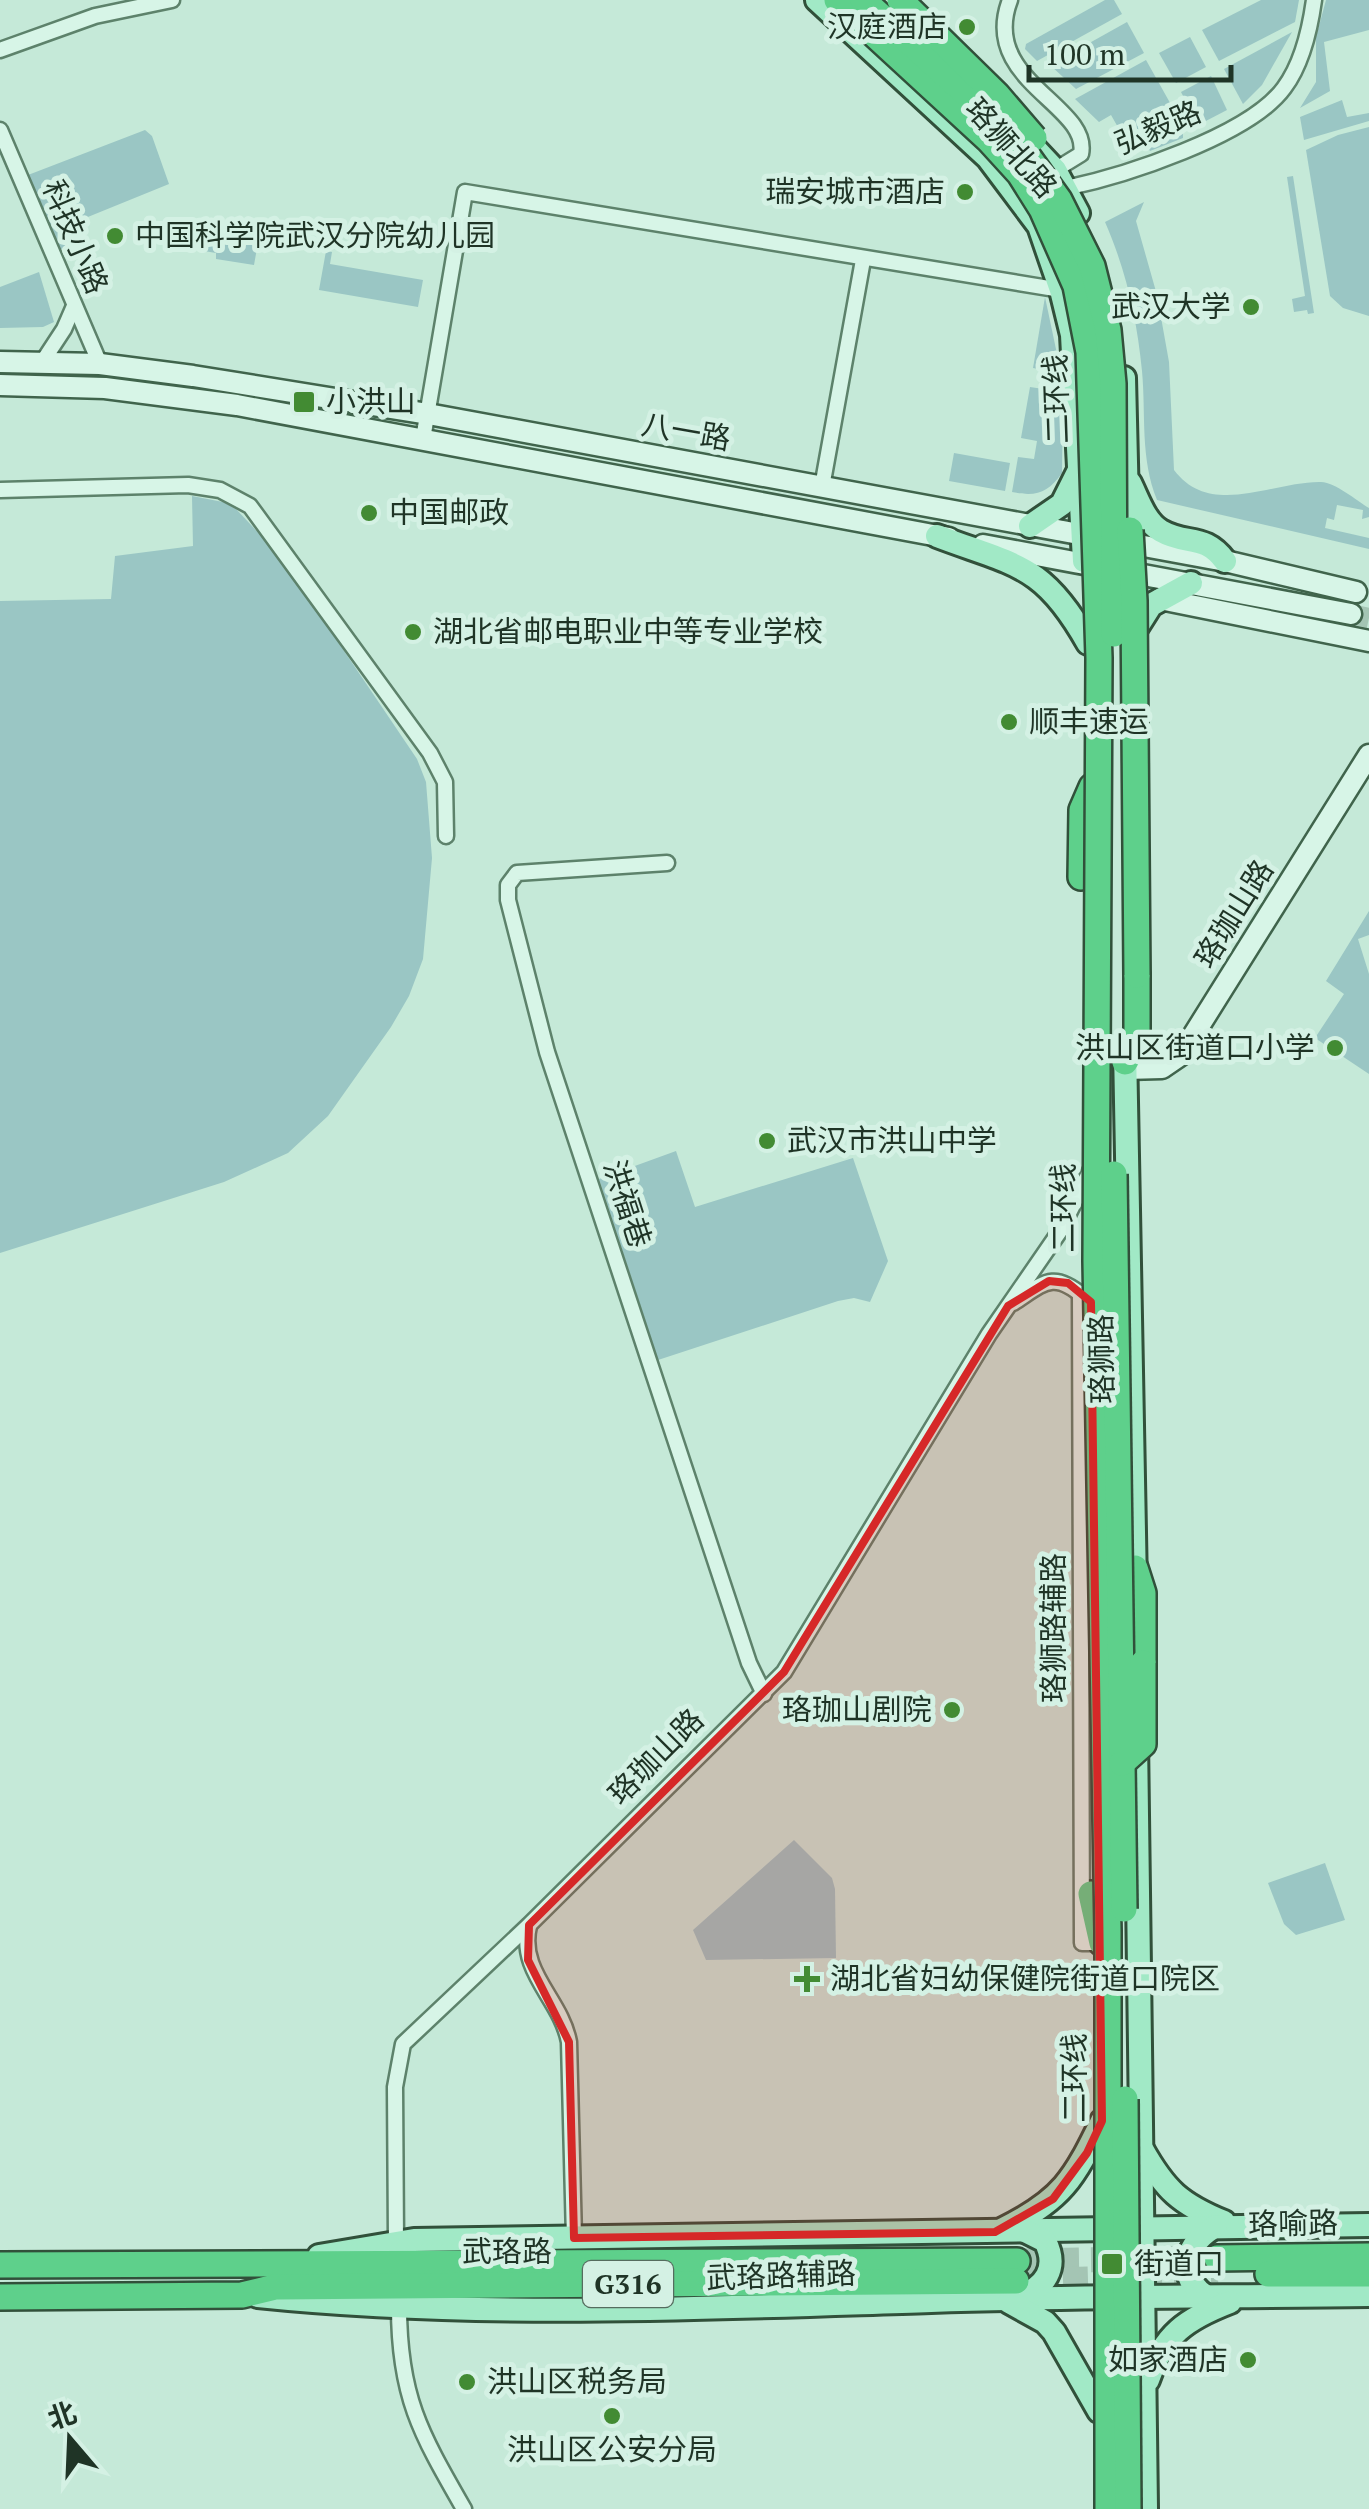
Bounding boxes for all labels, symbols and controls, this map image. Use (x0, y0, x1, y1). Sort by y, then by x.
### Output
place label: 汉庭酒店 (827, 6, 947, 46)
marker: 汉庭酒店 (956, 16, 978, 38)
scale bar (1029, 20, 1232, 82)
text: 100 m (1044, 34, 1125, 74)
street label: 珞狮北路 (957, 89, 1066, 206)
street label: 弘毅路 (1108, 91, 1207, 163)
place label: 瑞安城市酒店 (765, 171, 945, 211)
street label: 科技小路 (34, 174, 118, 300)
marker: 瑞安城市酒店 (954, 181, 976, 203)
place label: 中国科学院武汉分院幼儿园 (135, 215, 495, 255)
marker: 中国科学院武汉分院幼儿园 (104, 225, 126, 247)
place label: 武汉大学 (1111, 286, 1231, 326)
marker: 武汉大学 (1240, 296, 1262, 318)
street label: 二环线 (1034, 353, 1078, 445)
place label: 小洪山 (326, 381, 416, 421)
marker: 小洪山 (291, 389, 317, 415)
street label: 八一路 (638, 404, 734, 459)
place label: 中国邮政 (389, 492, 509, 532)
marker: 中国邮政 (358, 502, 380, 524)
place label: 湖北省邮电职业中等专业学校 (433, 611, 823, 651)
marker: 湖北省邮电职业中等专业学校 (402, 621, 424, 643)
place label: 顺丰速运 (1029, 701, 1149, 741)
marker: 顺丰速运 (998, 711, 1020, 733)
street label: 珞珈山路 (1184, 852, 1282, 975)
place label: 洪山区街道口小学 (1075, 1027, 1315, 1067)
marker: 洪山区街道口小学 (1324, 1037, 1346, 1059)
place label: 武汉市洪山中学 (787, 1120, 997, 1160)
marker: 武汉市洪山中学 (756, 1130, 778, 1152)
street label: 洪福巷 (595, 1155, 661, 1253)
street label: 二环线 (1043, 1163, 1083, 1253)
street label: 珞狮路 (1080, 1314, 1122, 1404)
street label: 珞狮路辅路 (1033, 1553, 1073, 1703)
place label: 珞珈山剧院 (782, 1689, 932, 1729)
marker: 珞珈山剧院 (941, 1699, 963, 1721)
street label: 珞珈山路 (599, 1700, 712, 1813)
place label: 湖北省妇幼保健院街道口院区 (830, 1958, 1220, 1998)
marker: 湖北省妇幼保健院街道口院区 (794, 1966, 820, 1992)
street label: 二环线 (1054, 2033, 1094, 2123)
street label: 珞喻路 (1248, 2202, 1338, 2244)
street label: 武珞路 (462, 2231, 552, 2271)
place label: 街道口 (1134, 2243, 1224, 2283)
marker: 街道口 (1099, 2251, 1125, 2277)
street label: 武珞路辅路 (705, 2252, 857, 2298)
road number: G316 (583, 2261, 673, 2307)
place label: 如家酒店 (1108, 2339, 1228, 2379)
marker: 如家酒店 (1237, 2349, 1259, 2371)
place label: 洪山区税务局 (487, 2361, 667, 2401)
marker: 洪山区税务局 (456, 2371, 478, 2393)
north arrow (20, 2389, 120, 2489)
text: 北 (42, 2393, 81, 2437)
marker: 洪山区公安分局 (601, 2405, 623, 2427)
place label: 洪山区公安分局 (507, 2429, 717, 2469)

